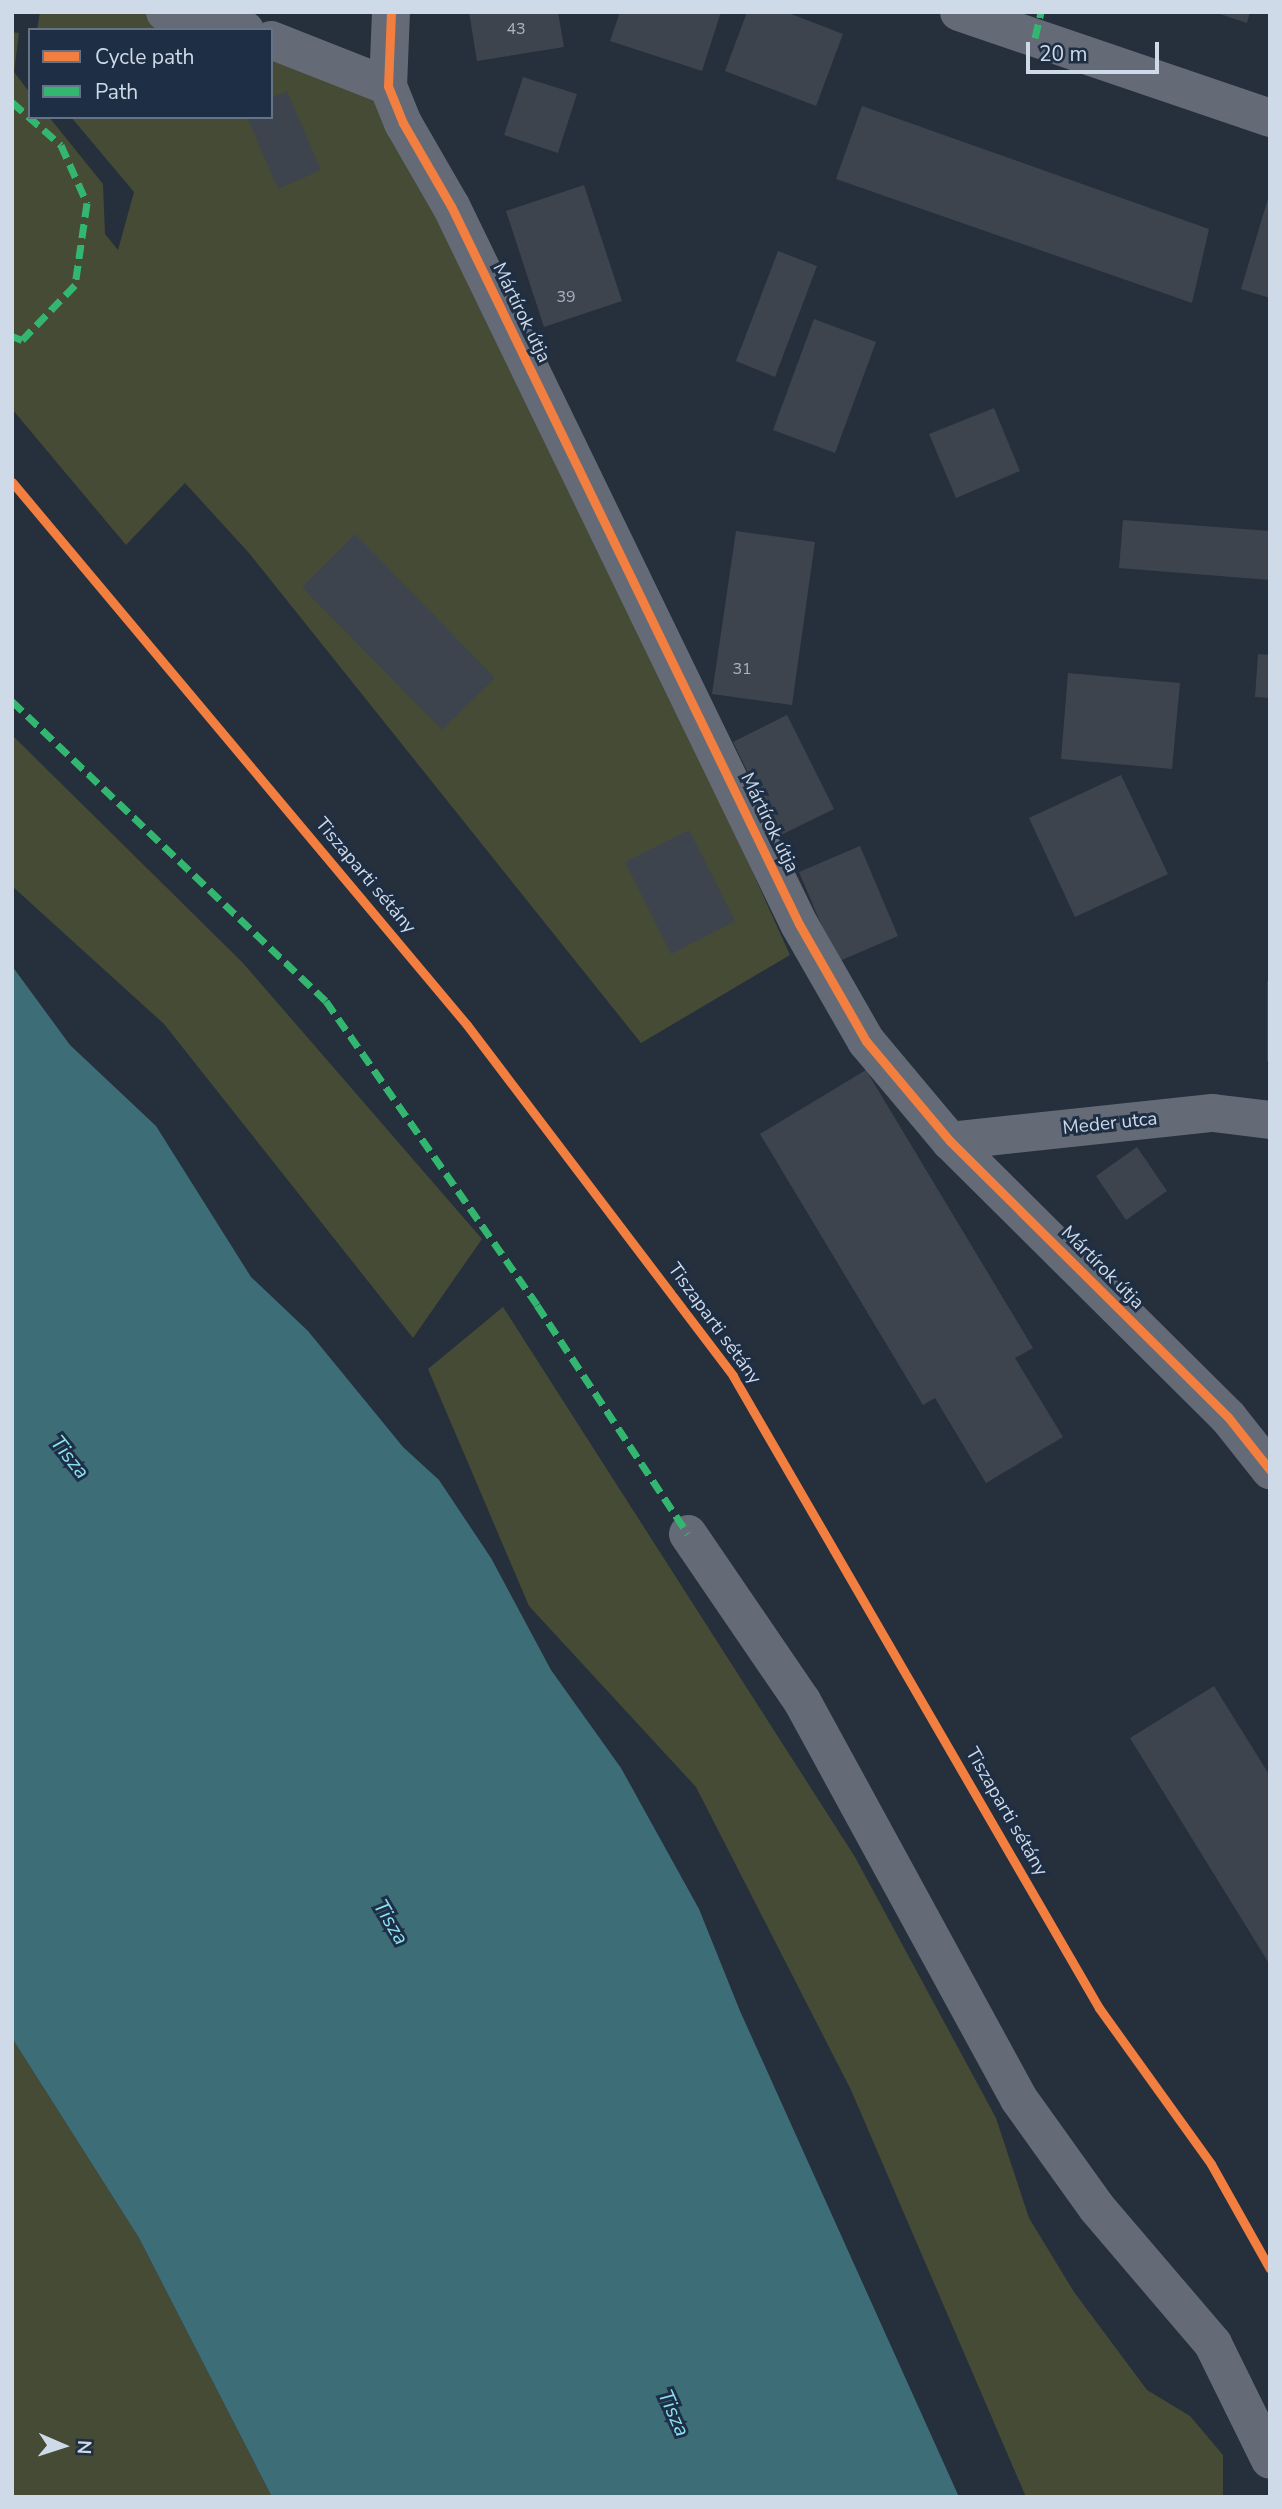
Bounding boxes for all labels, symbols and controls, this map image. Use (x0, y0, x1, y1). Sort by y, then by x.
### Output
house number: 43 (506, 19, 526, 39)
legend (28, 28, 273, 119)
scale bar (1030, 28, 1163, 72)
text: 20 m (1039, 40, 1088, 68)
text: Cycle path (95, 43, 194, 71)
text: Path (95, 78, 138, 106)
street label: Mártírok útja (487, 259, 555, 367)
house number: 39 (556, 287, 576, 307)
house number: 31 (732, 659, 752, 679)
street label: Mártírok útja (735, 769, 803, 877)
street label: Tiszaparti sétány (310, 813, 420, 939)
street label: Meder utca (1061, 1108, 1159, 1140)
street label: Mártírok útja (1056, 1222, 1148, 1314)
street label: Tiszaparti sétány (662, 1259, 766, 1389)
water label: Tisza (45, 1430, 95, 1484)
street label: Tiszaparti sétány (960, 1744, 1052, 1880)
water label: Tisza (368, 1895, 414, 1949)
water label: Tisza (653, 2386, 695, 2440)
north arrow (28, 2411, 98, 2481)
text: N (71, 2439, 97, 2455)

